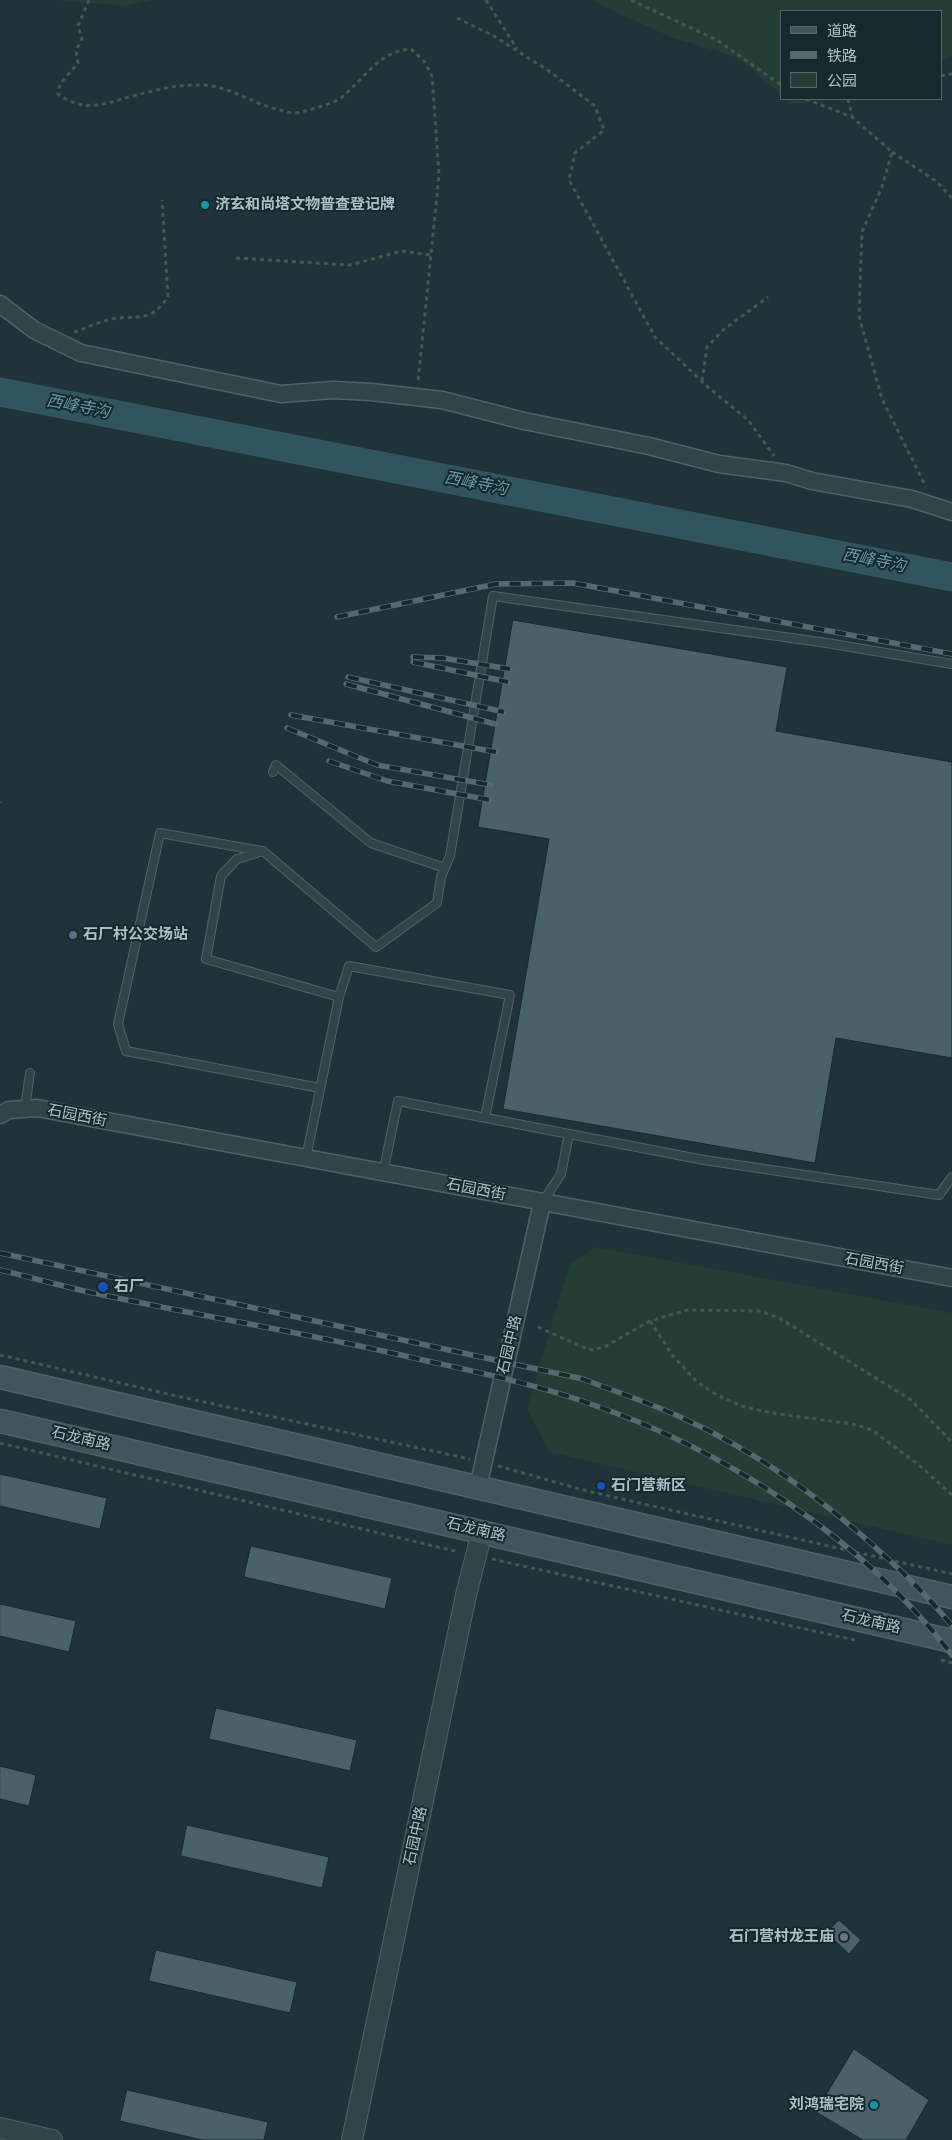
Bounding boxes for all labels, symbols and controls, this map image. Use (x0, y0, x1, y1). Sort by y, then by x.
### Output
legend (780, 10, 942, 100)
text: 道路 (827, 22, 857, 39)
text: 铁路 (827, 47, 857, 64)
text: 公园 (827, 72, 857, 89)
place label: 济玄和尚塔文物普查登记牌 (215, 196, 395, 214)
marker: 济玄和尚塔文物普查登记牌 (199, 199, 211, 211)
water label: 西峰寺沟 (45, 391, 111, 423)
water label: 西峰寺沟 (443, 468, 509, 500)
water label: 西峰寺沟 (841, 545, 907, 577)
place label: 石厂村公交场站 (83, 926, 188, 944)
marker: 石厂村公交场站 (67, 929, 79, 941)
street label: 石园西街 (46, 1101, 108, 1131)
street label: 石园西街 (445, 1175, 507, 1205)
street label: 石园西街 (843, 1250, 905, 1278)
place label: 石厂 (114, 1278, 144, 1296)
marker: 石厂 (96, 1280, 110, 1294)
street label: 石园中路 (494, 1314, 526, 1376)
street label: 石龙南路 (50, 1423, 112, 1455)
place label: 石门营新区 (611, 1477, 686, 1495)
marker: 石门营新区 (595, 1480, 607, 1492)
street label: 石龙南路 (445, 1514, 507, 1546)
street label: 石龙南路 (840, 1606, 902, 1638)
street label: 石园中路 (401, 1805, 431, 1867)
place label: 石门营村龙王庙 (729, 1928, 834, 1946)
marker: 石门营村龙王庙 (838, 1931, 850, 1943)
place label: 刘鸿瑞宅院 (789, 2096, 864, 2114)
marker: 刘鸿瑞宅院 (868, 2099, 880, 2111)

